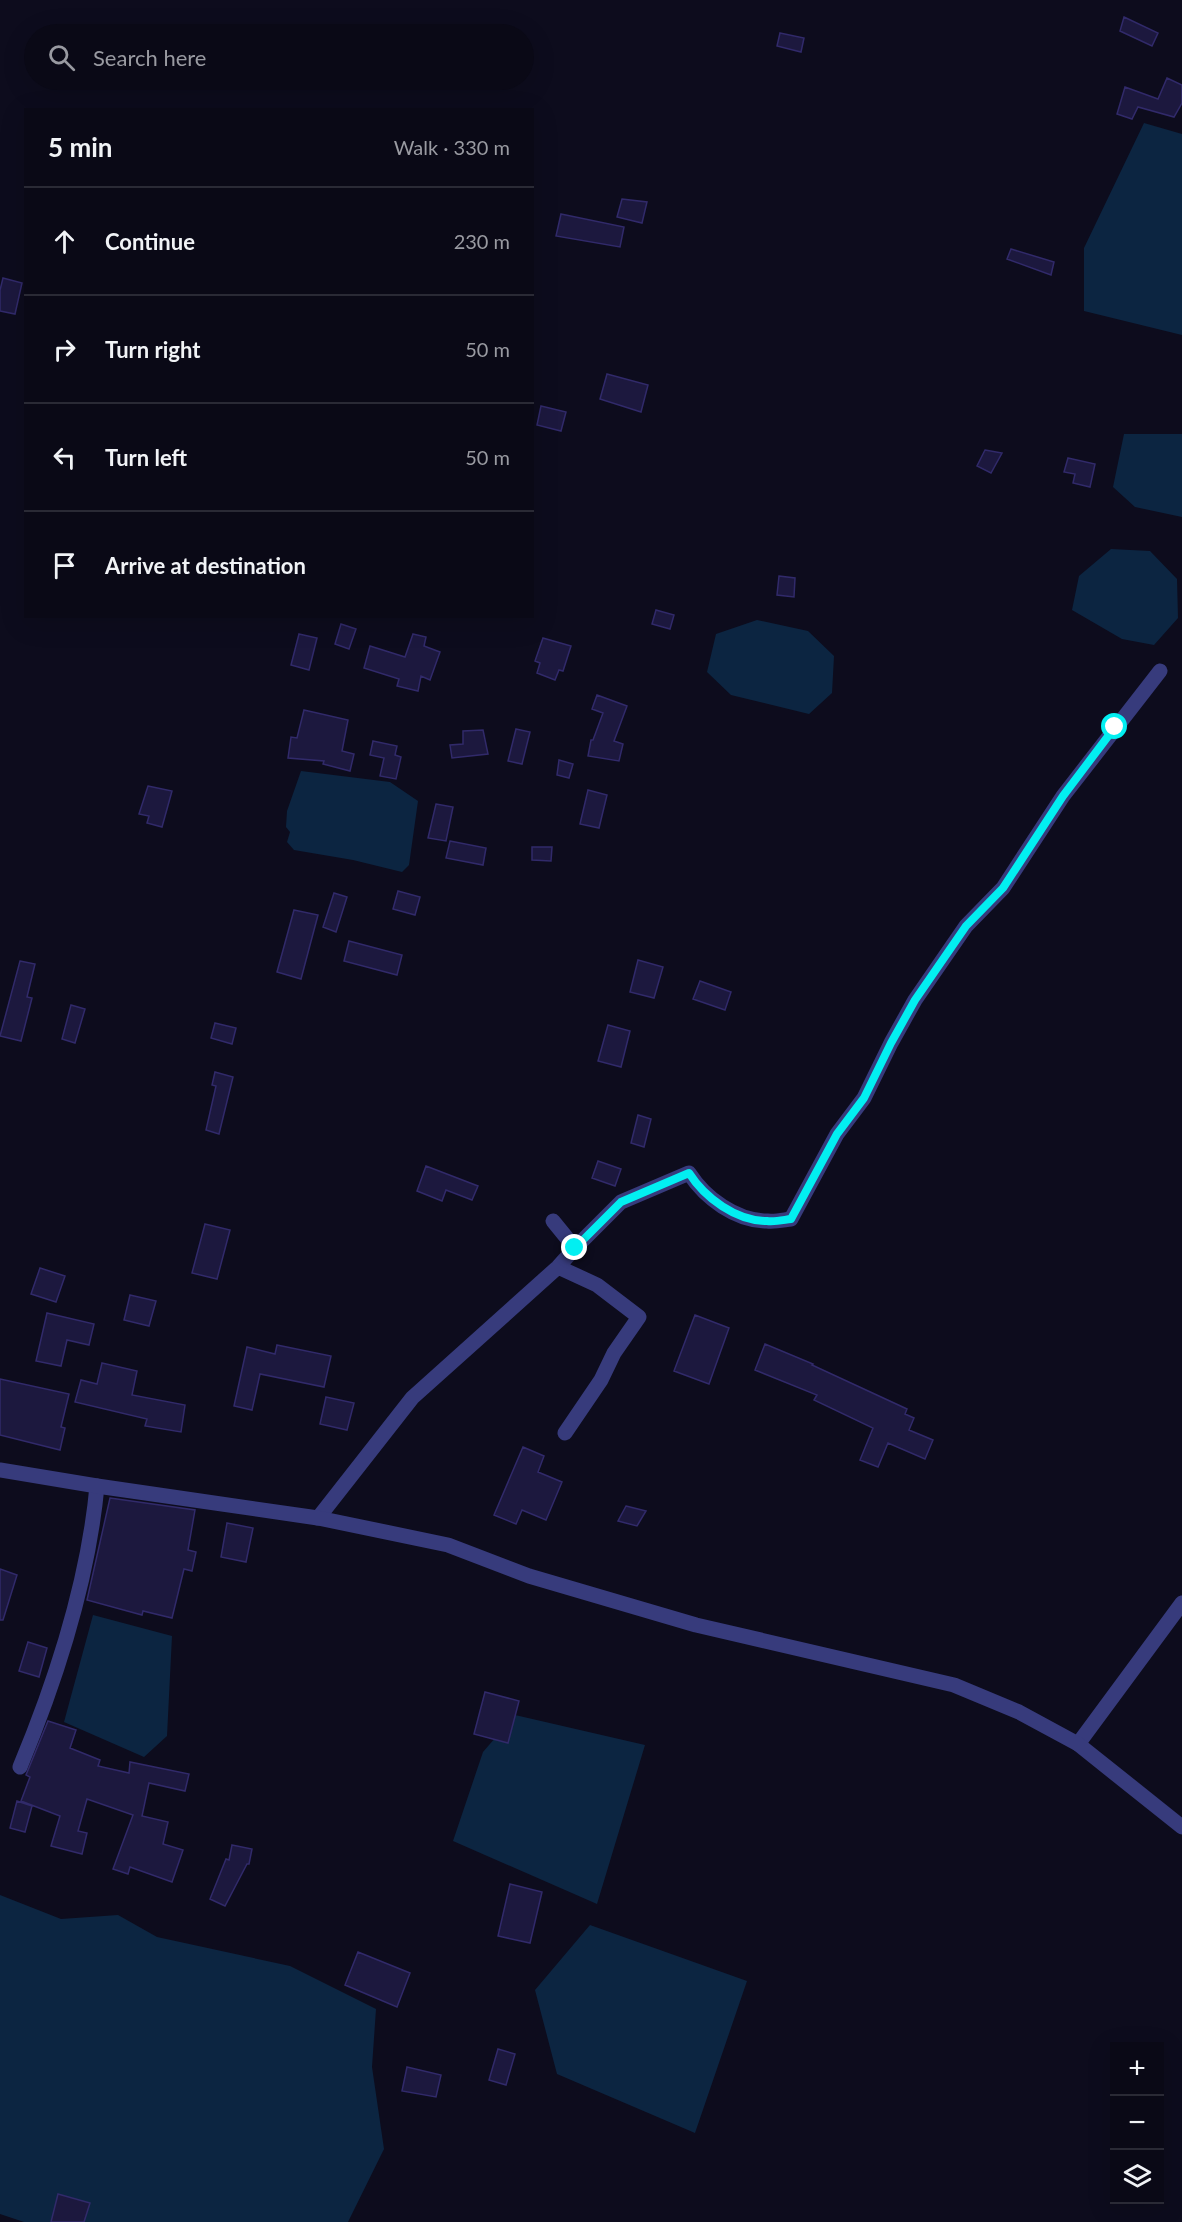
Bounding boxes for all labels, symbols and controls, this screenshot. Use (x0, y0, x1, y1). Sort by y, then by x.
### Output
search box (24, 24, 534, 90)
icon: search (45, 41, 78, 74)
text: Search here (93, 44, 206, 71)
text: 5 min (48, 131, 112, 163)
text: Walk · 330 m (394, 135, 510, 159)
icon: ahead (48, 225, 81, 258)
text: Continue (105, 228, 195, 255)
text: 230 m (454, 229, 510, 253)
icon: right (48, 333, 81, 366)
text: Turn right (105, 336, 200, 363)
text: 50 m (465, 337, 510, 361)
icon: left (48, 441, 81, 474)
text: Turn left (105, 444, 187, 471)
text: 50 m (465, 445, 510, 469)
icon: arrive (48, 549, 81, 582)
text: Arrive at destination (105, 552, 306, 579)
route start (1101, 713, 1127, 739)
route end (561, 1234, 587, 1260)
map controls (1110, 2042, 1164, 2204)
button: + (1110, 2042, 1164, 2096)
button: − (1110, 2096, 1164, 2150)
button: layers (1110, 2150, 1164, 2204)

